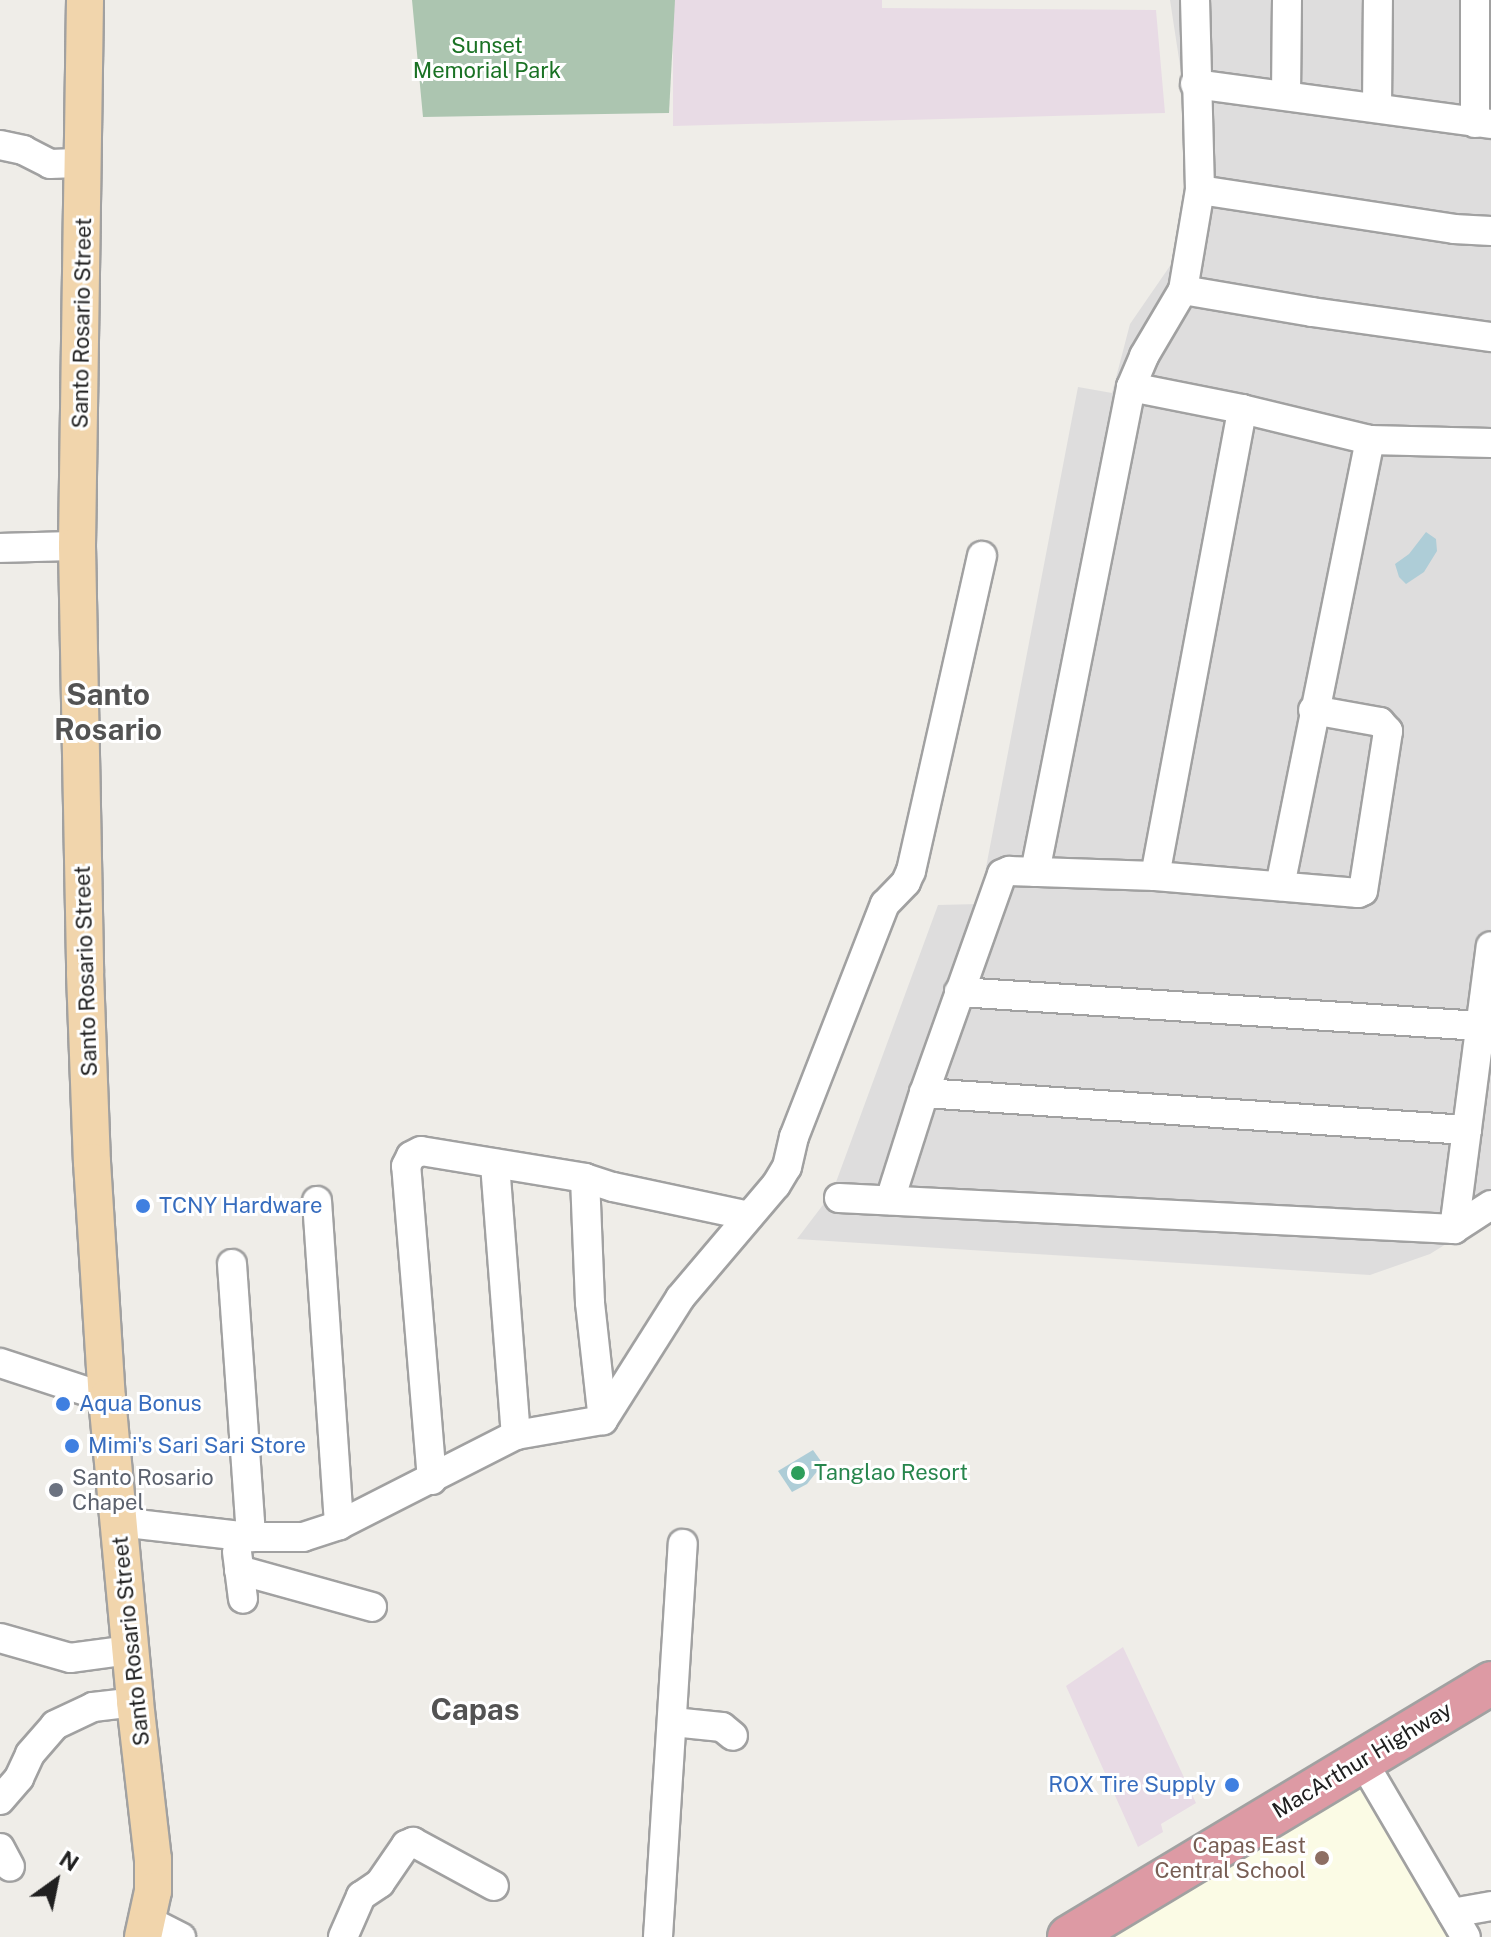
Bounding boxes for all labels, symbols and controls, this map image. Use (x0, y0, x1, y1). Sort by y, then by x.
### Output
park label: Sunset Memorial Park (413, 32, 561, 84)
street label: Santo Rosario Street (67, 217, 97, 429)
district label: Santo Rosario (54, 676, 162, 746)
street label: Santo Rosario Street (69, 865, 103, 1077)
place label: TCNY Hardware (159, 1193, 323, 1219)
marker: TCNY Hardware (134, 1197, 152, 1215)
place label: Aqua Bonus (79, 1391, 202, 1417)
marker: Aqua Bonus (54, 1395, 72, 1413)
place label: Mimi's Sari Sari Store (88, 1433, 306, 1459)
marker: Mimi's Sari Sari Store (63, 1437, 81, 1455)
place label: Tanglao Resort (814, 1460, 968, 1486)
place label: Santo Rosario Chapel (72, 1464, 214, 1516)
marker: Tanglao Resort (789, 1464, 807, 1482)
marker: Santo Rosario Chapel (47, 1481, 65, 1499)
street label: Santo Rosario Street (107, 1534, 155, 1748)
district label: Capas (431, 1691, 519, 1727)
street label: MacArthur Highway (1268, 1696, 1456, 1824)
place label: ROX Tire Supply (1048, 1772, 1216, 1798)
marker: ROX Tire Supply (1223, 1776, 1241, 1794)
place label: Capas East Central School (1154, 1832, 1306, 1884)
north arrow (16, 1841, 96, 1921)
text: N (55, 1845, 83, 1876)
marker: Capas East Central School (1313, 1849, 1331, 1867)

